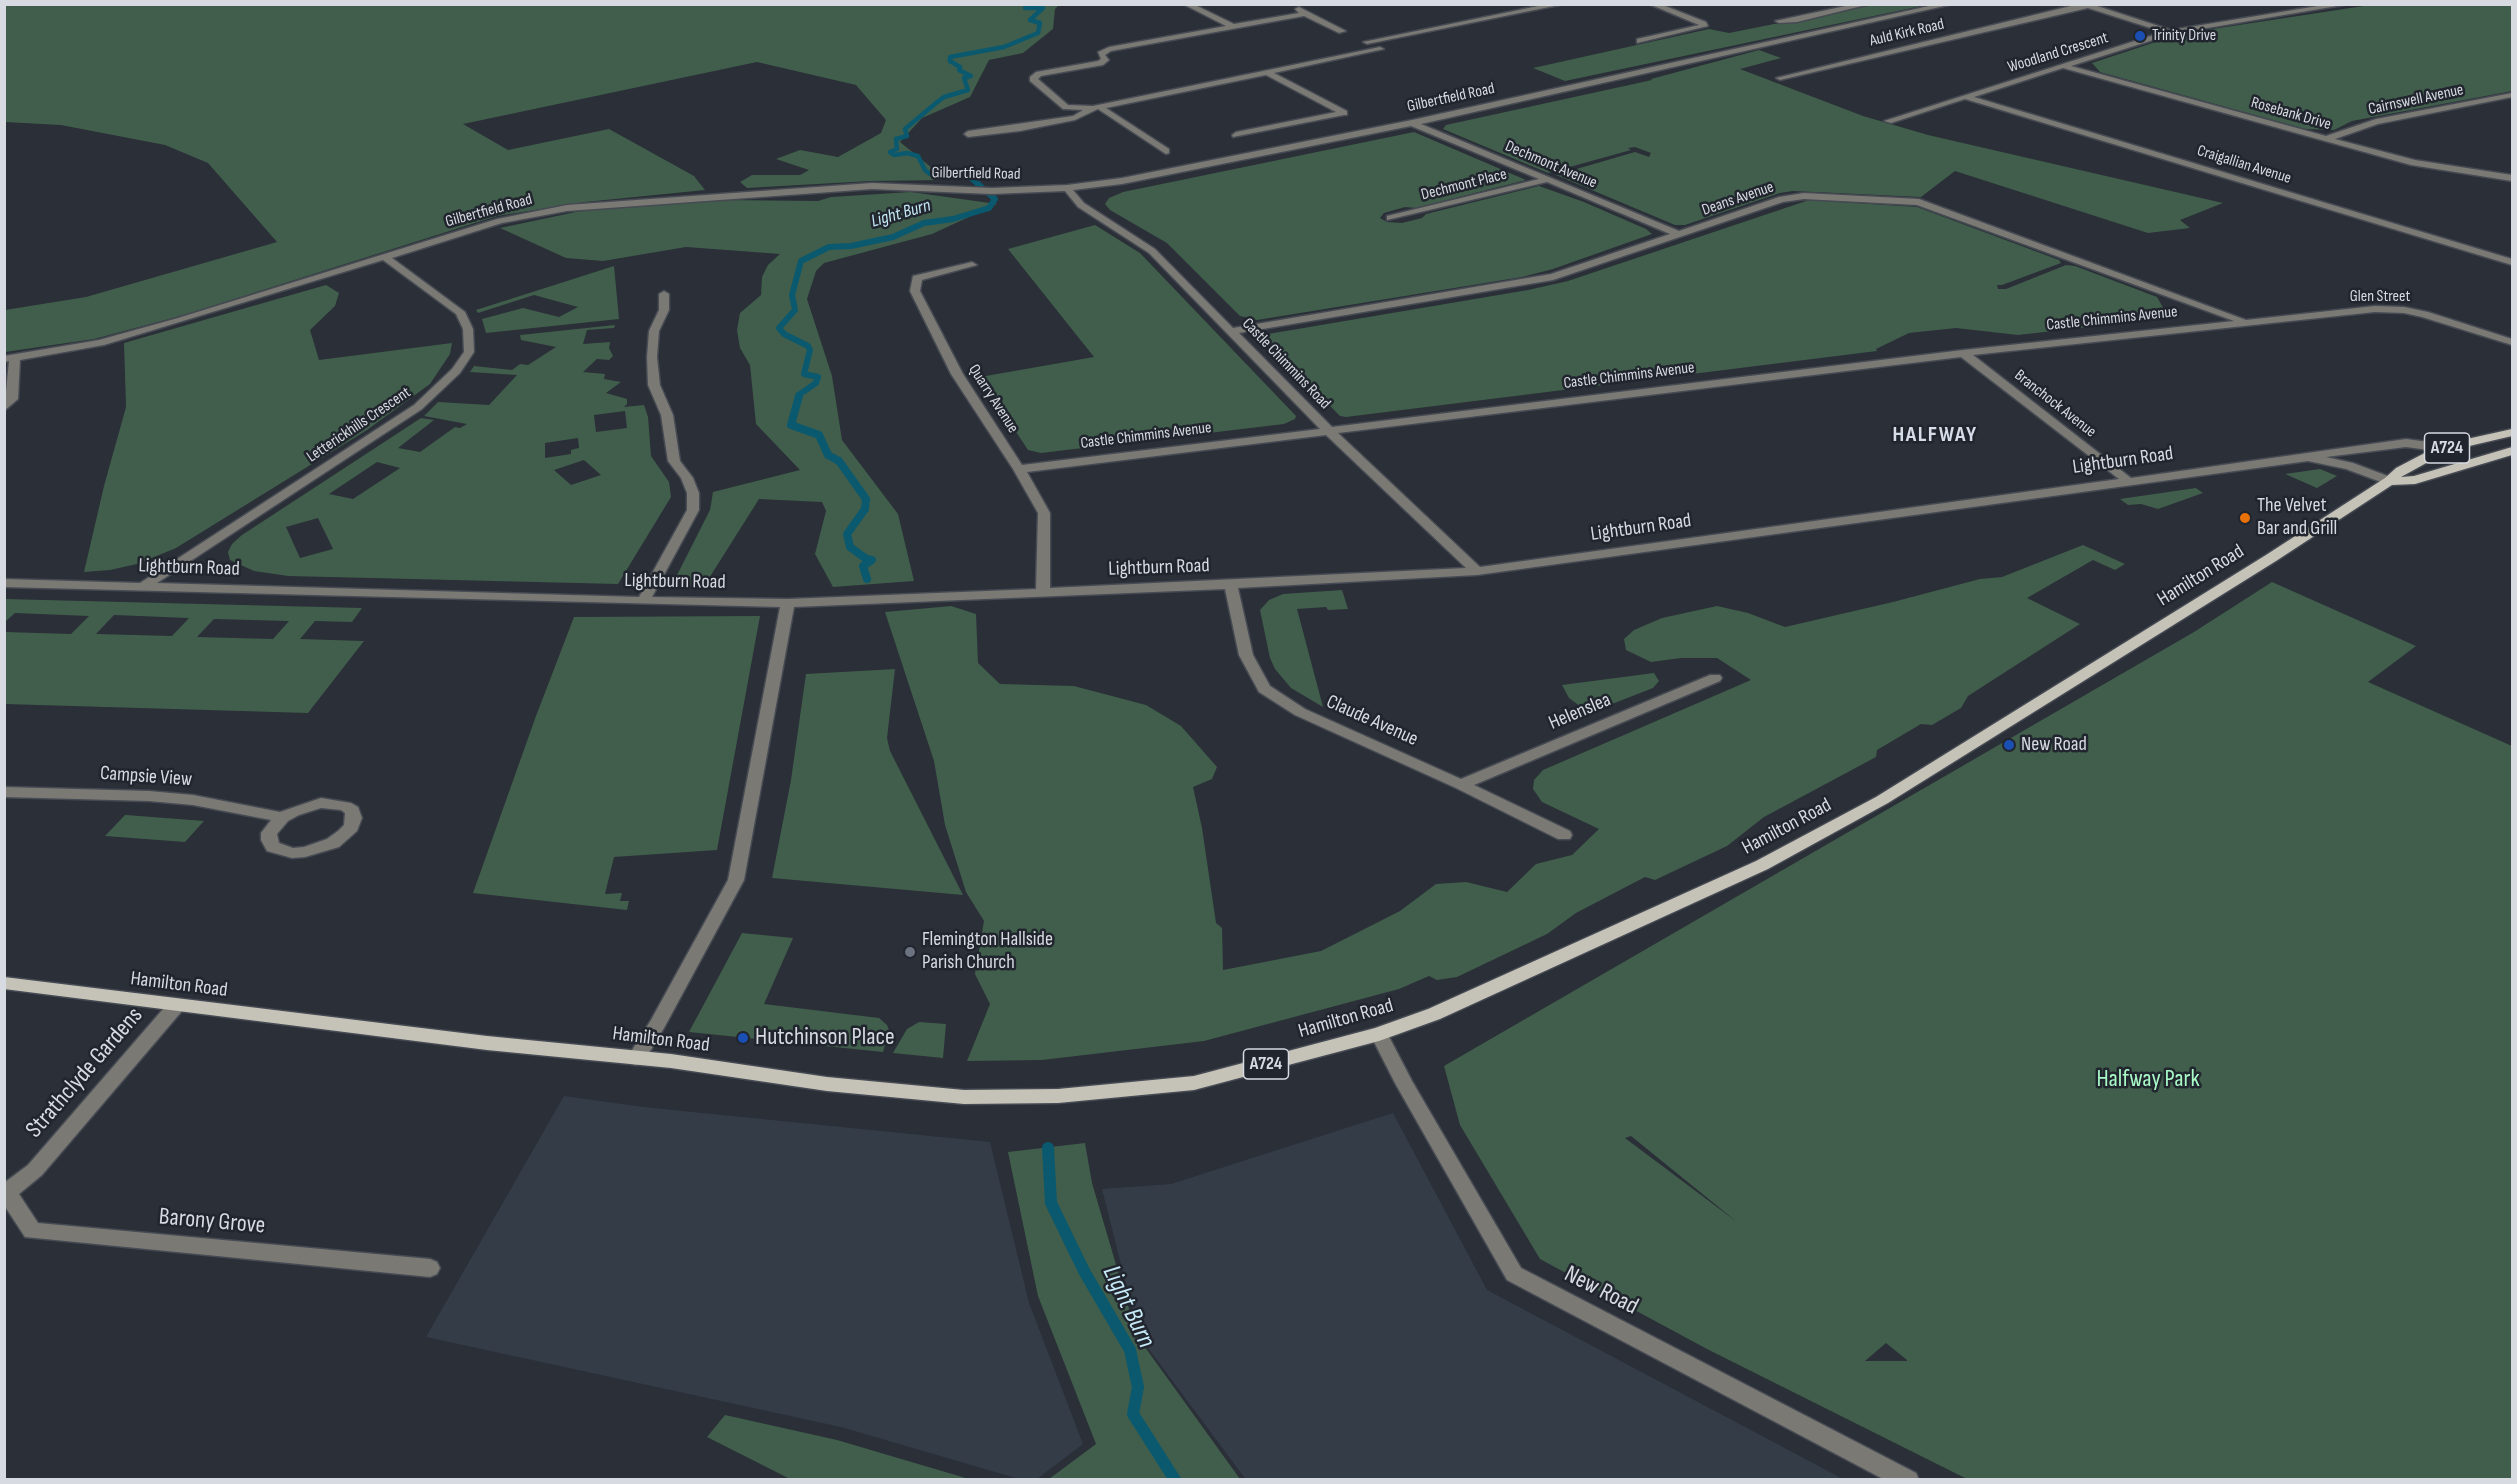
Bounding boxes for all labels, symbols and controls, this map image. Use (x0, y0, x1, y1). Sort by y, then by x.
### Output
street label: Auld Kirk Road (1868, 15, 1946, 51)
place label: Trinity Drive (2152, 26, 2216, 46)
street label: Woodland Crescent (2005, 29, 2111, 77)
marker: Trinity Drive (2133, 29, 2147, 43)
street label: Gilbertfield Road (1405, 79, 1497, 117)
street label: Cairnswell Avenue (2367, 81, 2465, 119)
street label: Rosebank Drive (2249, 93, 2333, 135)
street label: Dechmont Avenue (1502, 137, 1600, 193)
street label: Craigallian Avenue (2195, 142, 2293, 188)
street label: Gilbertfield Road (931, 164, 1021, 184)
street label: Dechmont Place (1419, 165, 1509, 205)
street label: Deans Avenue (1700, 178, 1776, 220)
street label: Gilbertfield Road (444, 190, 534, 232)
water label: Light Burn (869, 195, 933, 233)
street label: Glen Street (2350, 287, 2410, 307)
street label: Castle Chimmins Avenue (2046, 303, 2178, 335)
street label: Castle Chimmins Road (1238, 314, 1334, 414)
street label: Castle Chimmins Avenue (1563, 358, 1695, 394)
street label: Quarry Avenue (964, 361, 1022, 437)
street label: Branchock Avenue (2010, 366, 2100, 442)
street label: Letterickhills Crescent (303, 383, 415, 467)
street label: Castle Chimmins Avenue (1080, 418, 1212, 454)
district label: HALFWAY (1892, 422, 1978, 448)
road number: A724 (2424, 433, 2470, 463)
street label: Lightburn Road (2071, 442, 2175, 480)
place label: The Velvet Bar and Grill (2257, 494, 2337, 541)
street label: Lightburn Road (1589, 509, 1693, 547)
marker: The Velvet Bar and Grill (2238, 511, 2252, 525)
street label: Hamilton Road (2153, 540, 2249, 612)
street label: Lightburn Road (138, 554, 240, 582)
street label: Lightburn Road (1108, 554, 1210, 582)
street label: Lightburn Road (624, 569, 726, 595)
street label: Helenslea (1545, 688, 1615, 736)
street label: Claude Avenue (1322, 690, 1422, 752)
place label: New Road (2021, 733, 2087, 757)
marker: New Road (2002, 738, 2016, 752)
street label: Campsie View (99, 762, 193, 792)
street label: Hamilton Road (1738, 794, 1836, 860)
place label: Flemington Hallside Parish Church (922, 928, 1053, 975)
marker: Flemington Hallside Parish Church (903, 945, 917, 959)
street label: Hamilton Road (129, 967, 229, 1003)
street label: Hamilton Road (1296, 994, 1396, 1044)
street label: Strathclyde Gardens (20, 1002, 150, 1144)
street label: Hamilton Road (611, 1022, 711, 1058)
place label: Hutchinson Place (755, 1024, 895, 1052)
marker: Hutchinson Place (736, 1031, 750, 1045)
road number: A724 (1244, 1049, 1288, 1079)
park label: Halfway Park (2096, 1066, 2200, 1094)
street label: Barony Grove (158, 1203, 266, 1241)
street label: New Road (1559, 1260, 1643, 1322)
water label: Light Burn (1095, 1261, 1161, 1353)

